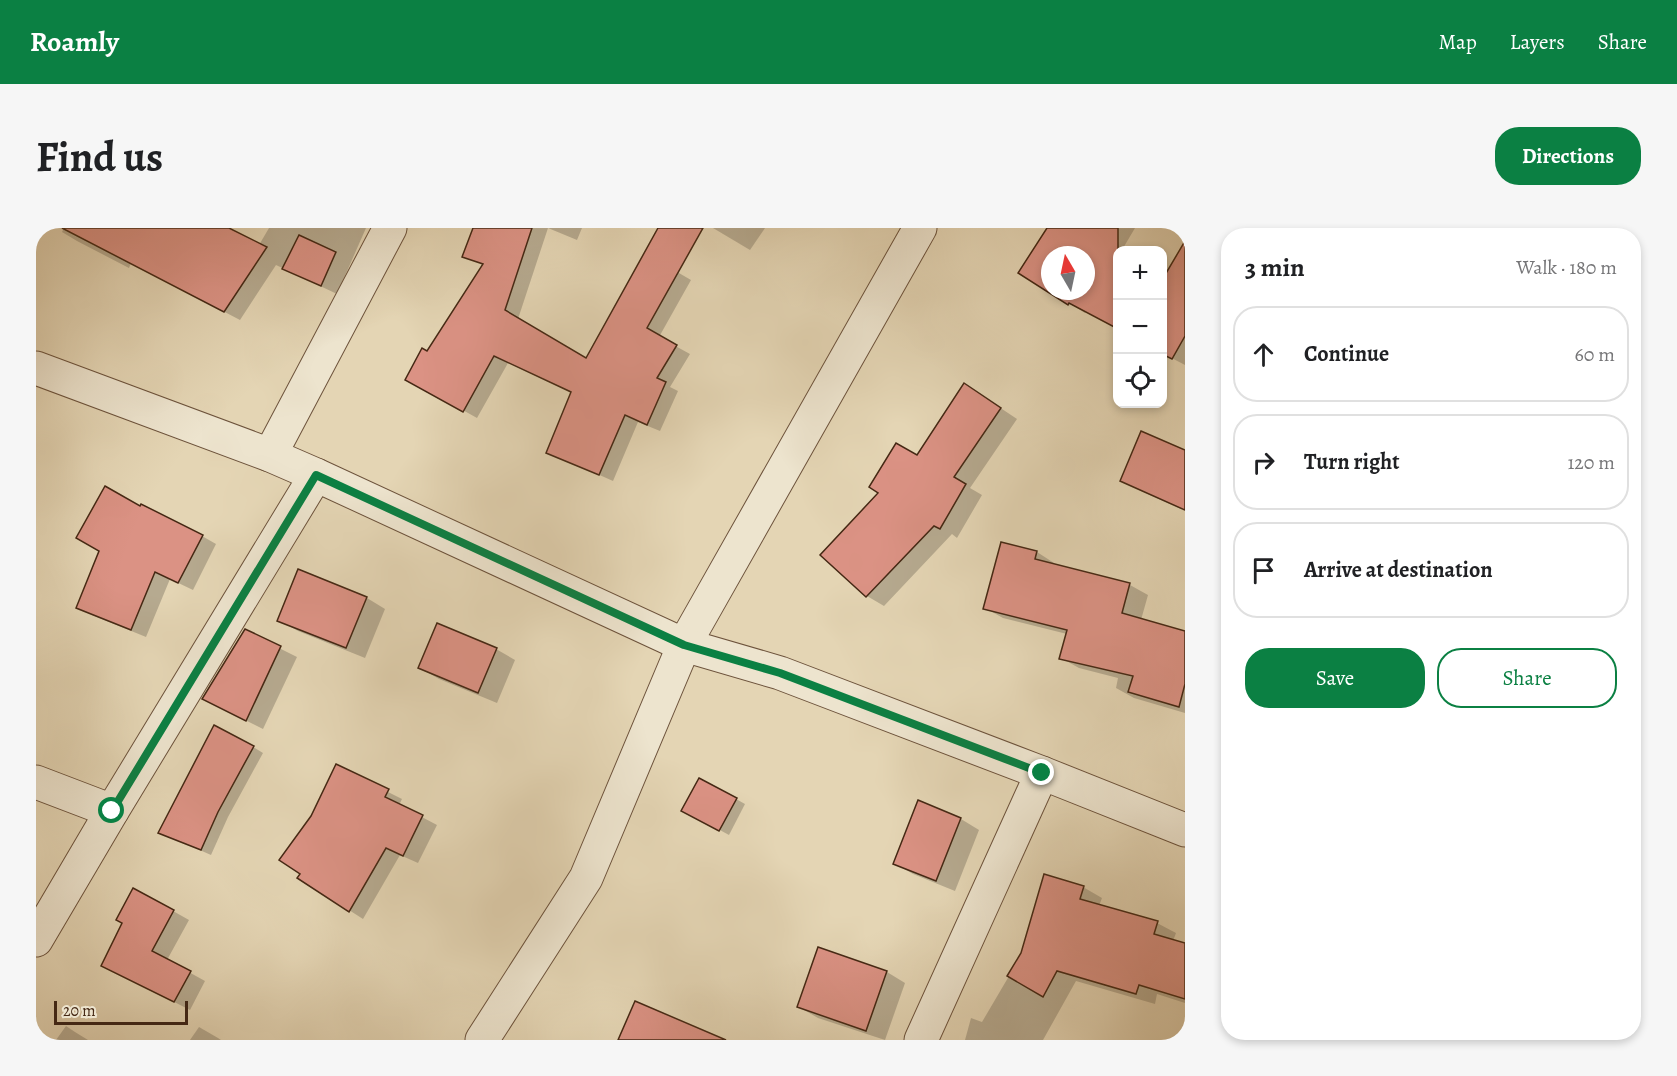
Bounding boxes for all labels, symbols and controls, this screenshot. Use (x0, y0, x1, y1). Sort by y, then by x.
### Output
text: Roamly (30, 23, 119, 61)
text: Map (1438, 28, 1477, 56)
text: Layers (1510, 28, 1565, 56)
text: Share (1598, 28, 1647, 56)
button: Directions (1495, 127, 1641, 185)
text: Find us (36, 128, 163, 185)
north arrow (1041, 246, 1095, 300)
map controls (1113, 246, 1167, 408)
button: + (1113, 246, 1167, 300)
text: 3 min (1245, 250, 1305, 285)
text: Walk · 180 m (1516, 254, 1617, 281)
button: − (1113, 300, 1167, 354)
icon: ahead (1247, 338, 1280, 371)
text: Continue (1304, 339, 1389, 369)
text: 60 m (1575, 341, 1615, 368)
button: locate (1113, 354, 1167, 408)
icon: right (1247, 446, 1280, 479)
text: Turn right (1304, 447, 1400, 477)
text: 120 m (1567, 449, 1615, 476)
icon: arrive (1247, 554, 1280, 587)
text: Arrive at destination (1304, 555, 1493, 585)
button: Save (1245, 648, 1425, 708)
button: Share (1437, 648, 1617, 708)
route end (1028, 759, 1054, 785)
route start (98, 797, 124, 823)
scale bar (54, 998, 188, 1026)
text: 20 m (63, 1000, 96, 1022)

